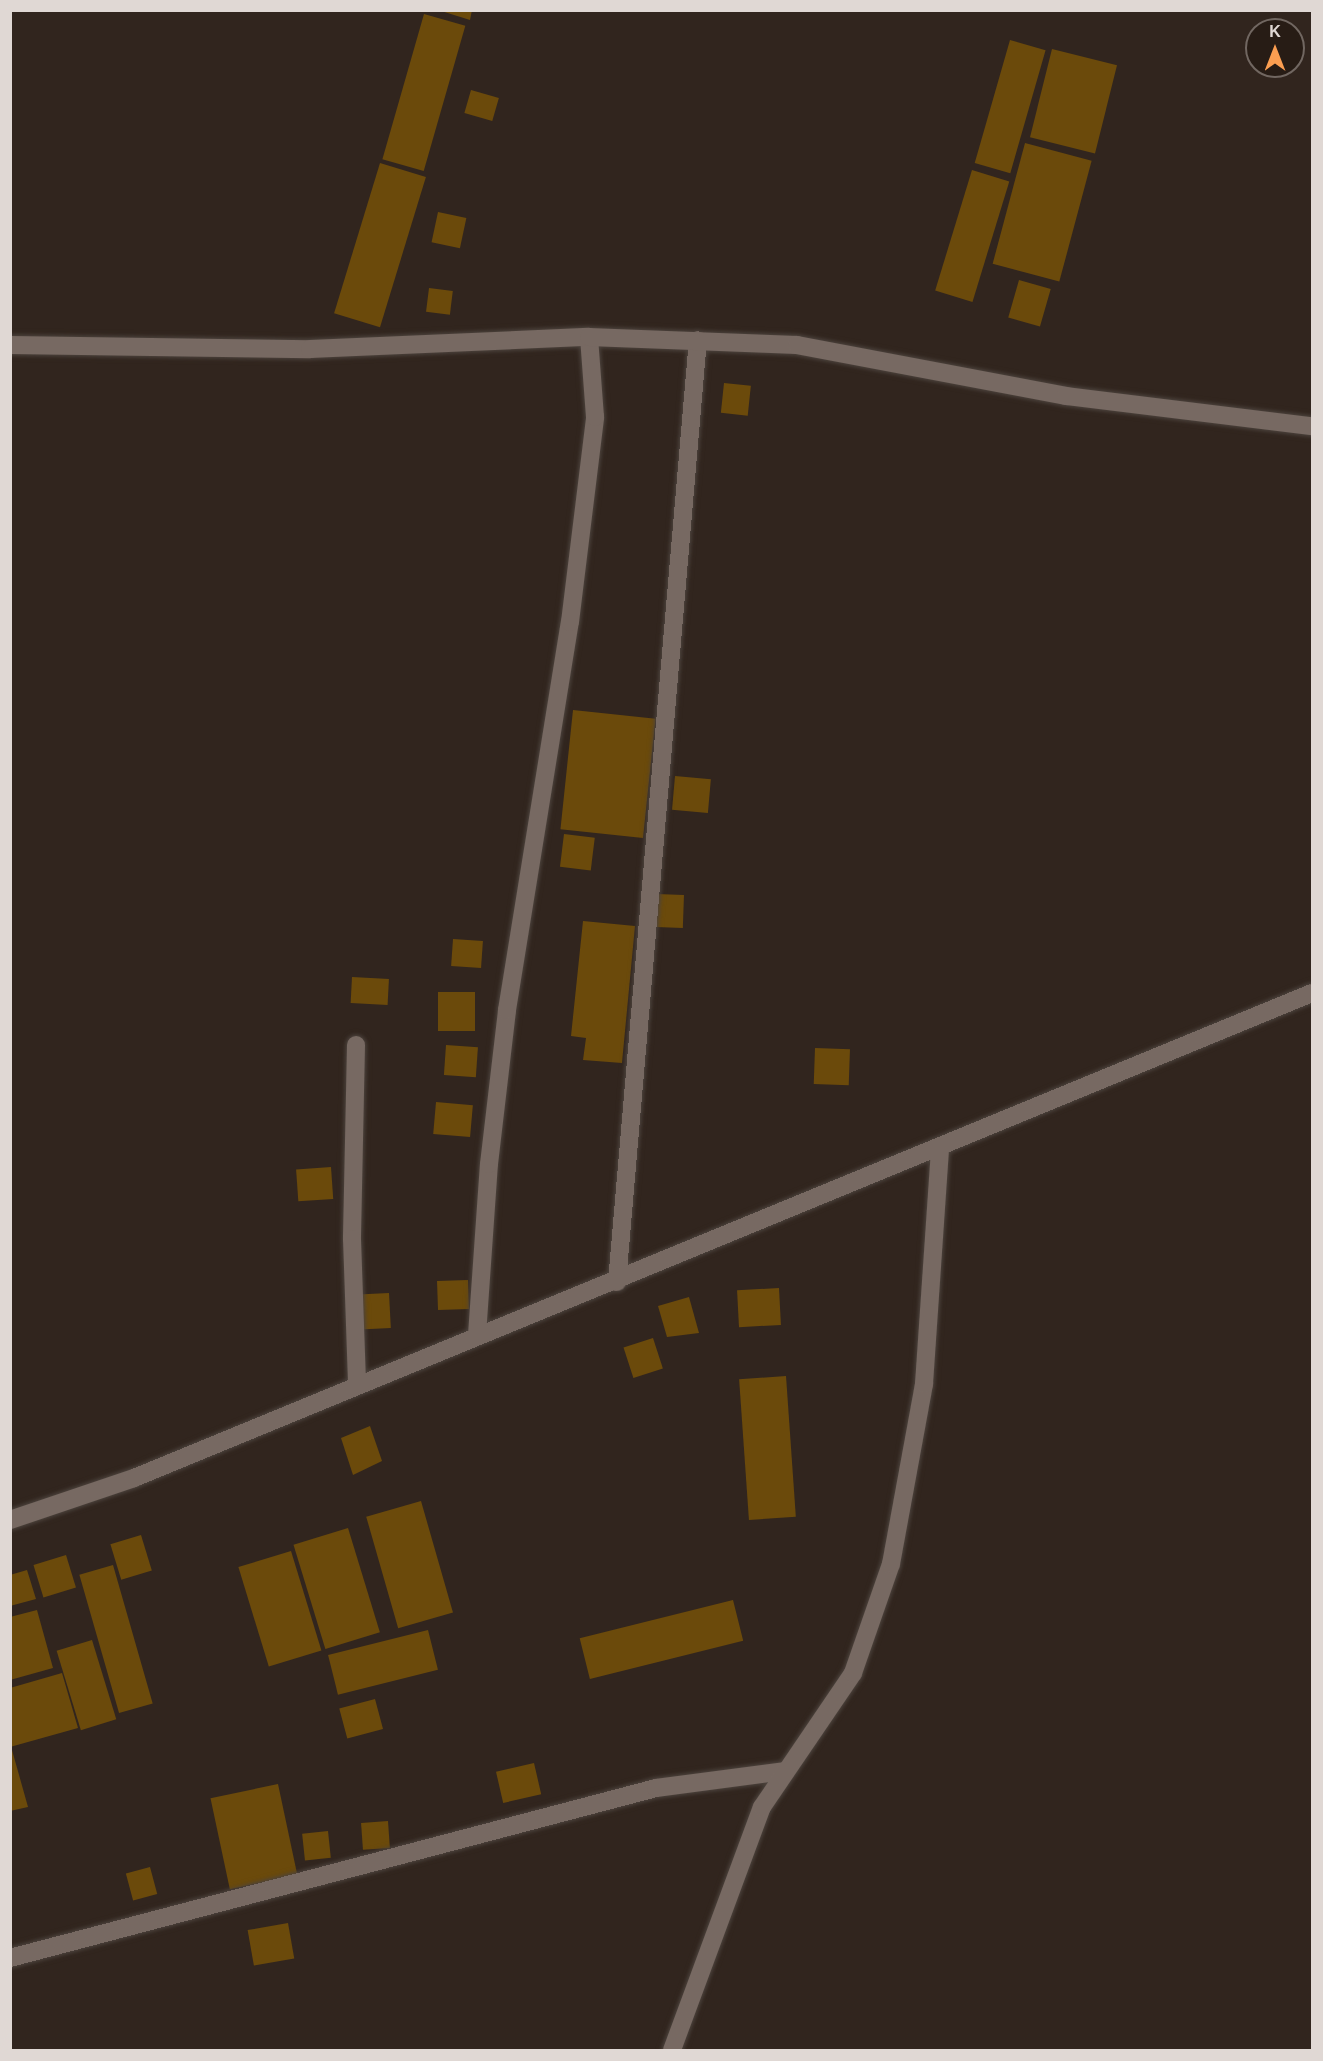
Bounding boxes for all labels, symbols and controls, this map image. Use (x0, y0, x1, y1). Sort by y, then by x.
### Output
north arrow (1245, 18, 1305, 78)
text: K (1269, 23, 1281, 40)

